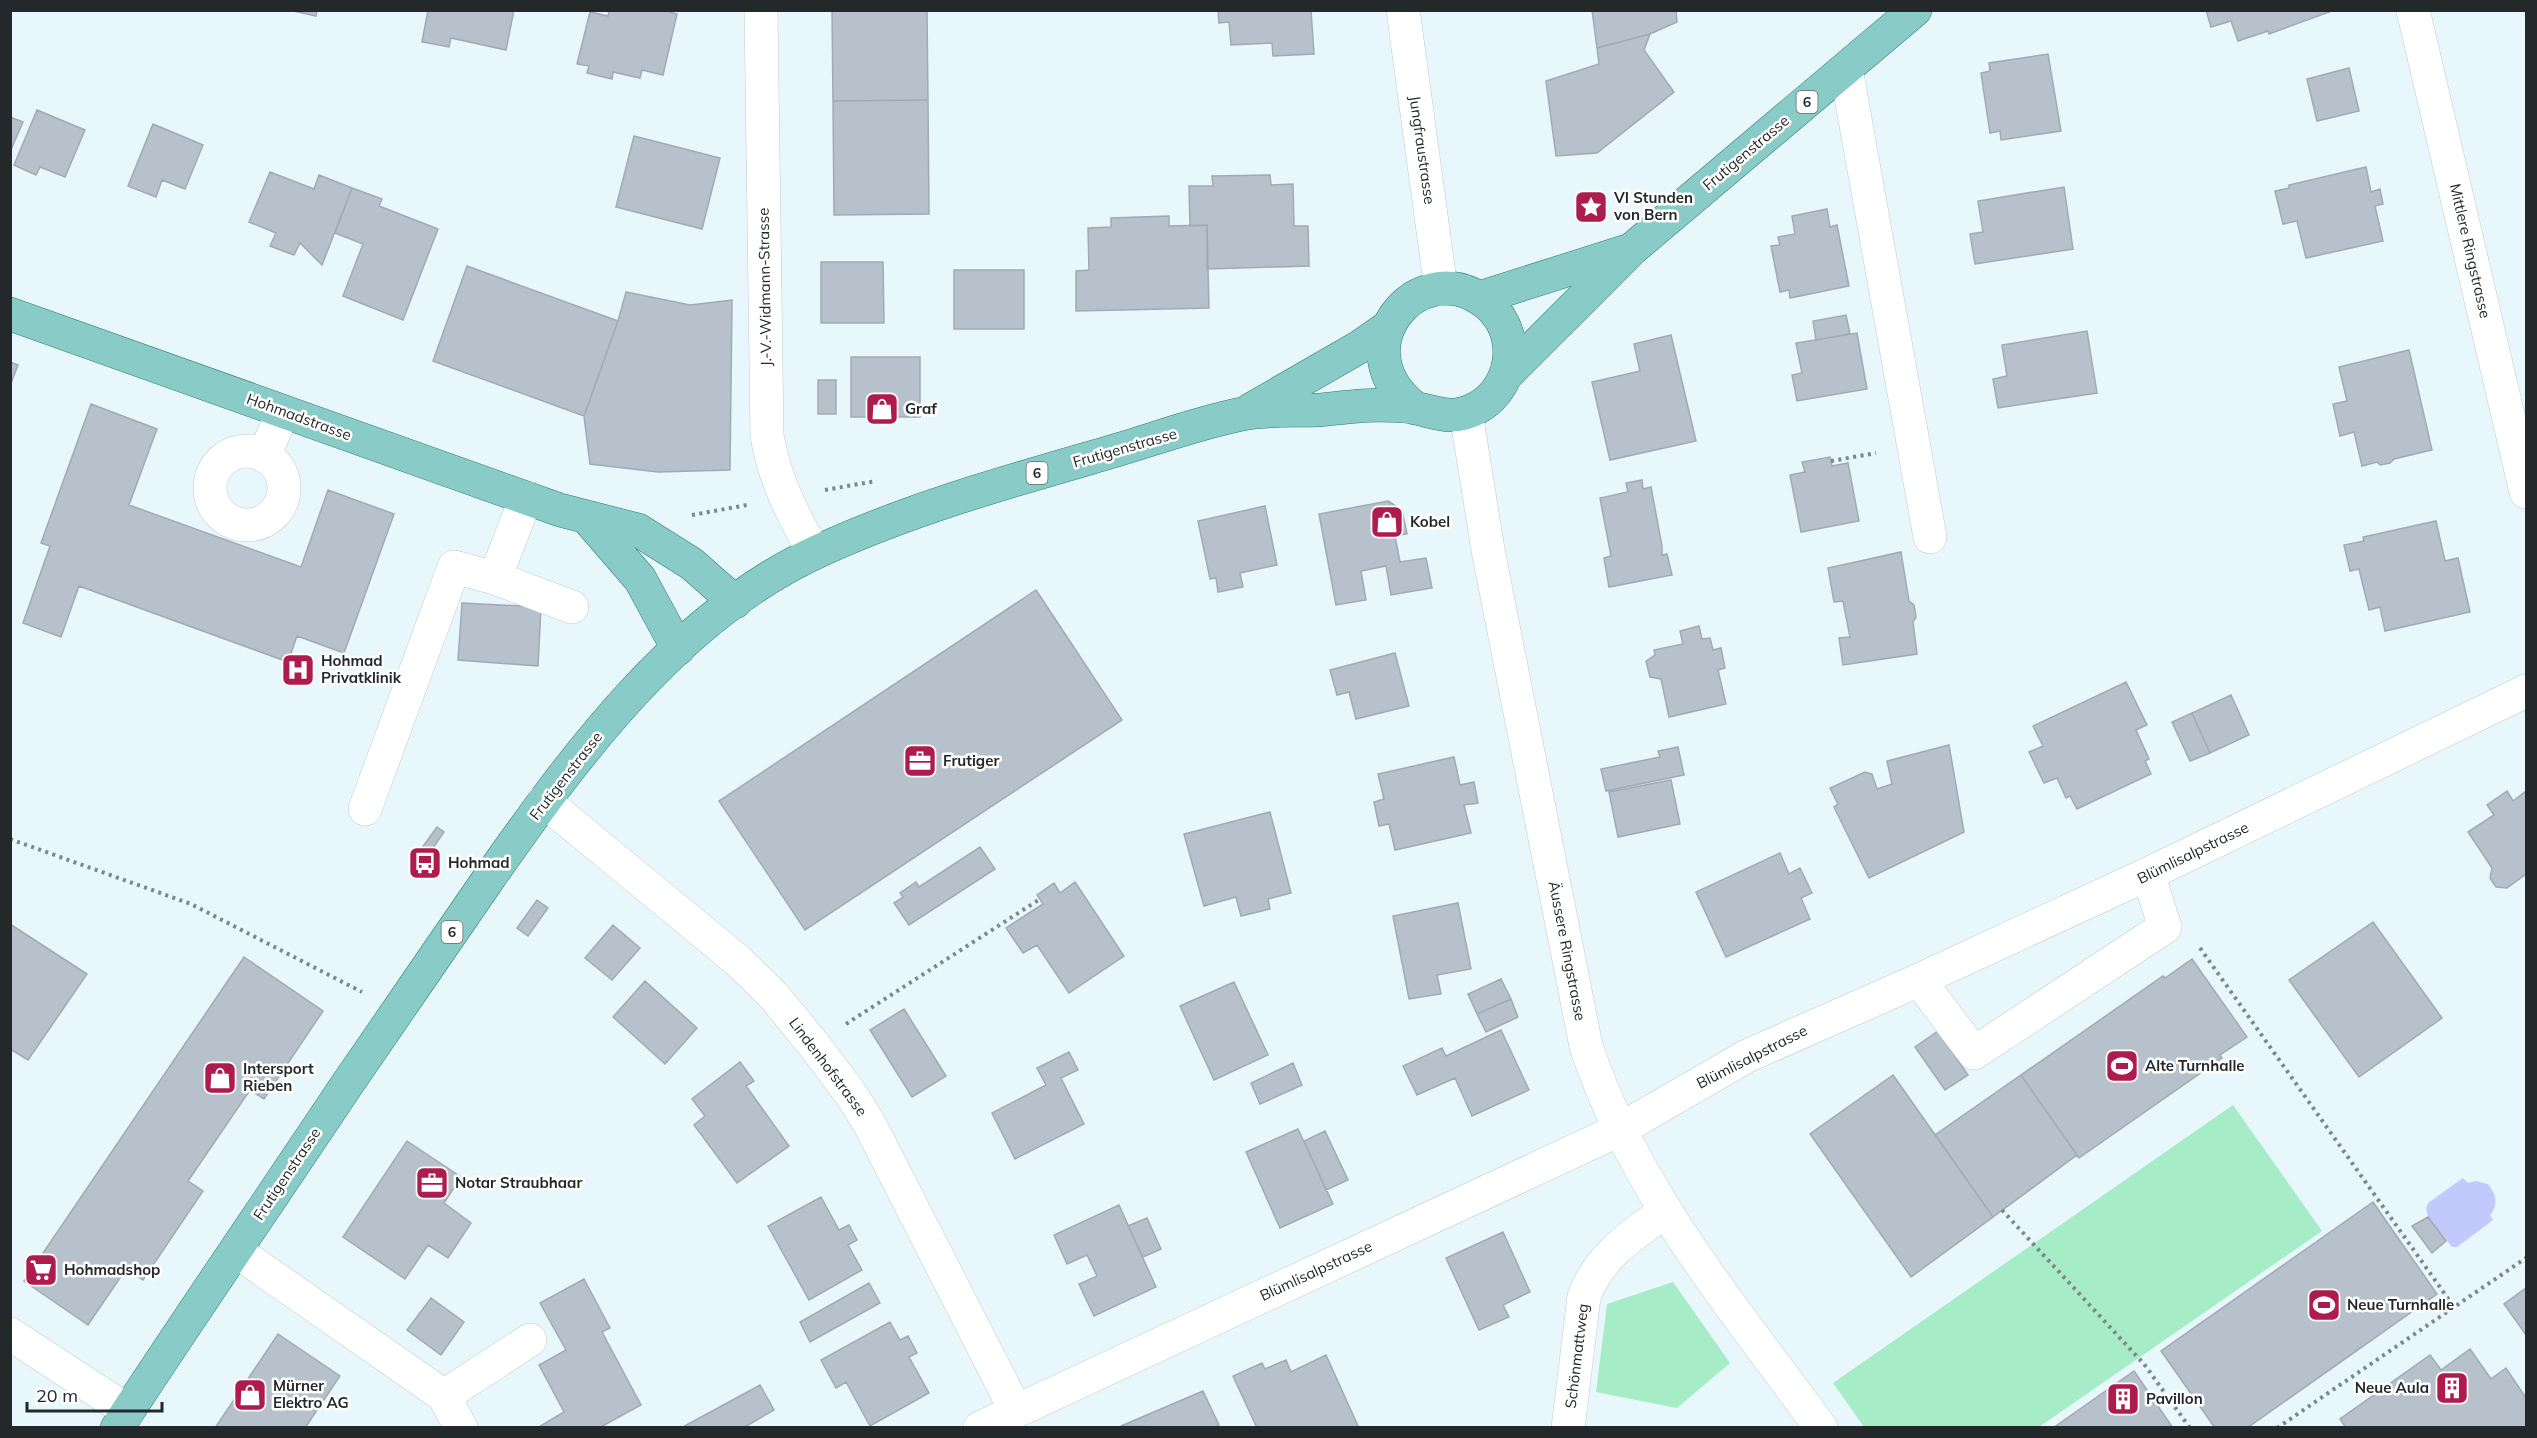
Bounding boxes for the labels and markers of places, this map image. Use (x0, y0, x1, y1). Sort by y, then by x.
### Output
place label: VI Stunden von Bern (1613, 188, 1693, 224)
place icon: VI Stunden von Bern (1573, 189, 1609, 225)
shop icon: Graf (864, 391, 900, 427)
place label: Graf (905, 399, 937, 418)
shop icon: Kobel (1369, 504, 1405, 540)
place label: Kobel (1410, 512, 1450, 531)
place label: Hohmad Privatklinik (321, 651, 402, 687)
hospital icon: Hohmad Privatklinik (280, 652, 316, 688)
office icon: Frutiger (902, 743, 938, 779)
place label: Frutiger (943, 751, 999, 770)
bus stop icon: Hohmad (407, 845, 443, 881)
place label: Hohmad (448, 853, 510, 872)
sports icon: Alte Turnhalle (2104, 1048, 2140, 1084)
place label: Alte Turnhalle (2145, 1056, 2245, 1075)
place label: Intersport Rieben (243, 1059, 314, 1095)
shop icon: Intersport Rieben (202, 1060, 238, 1096)
office icon: Notar Straubhaar (414, 1165, 450, 1201)
place label: Notar Straubhaar (455, 1173, 582, 1192)
supermarket icon: Hohmadshop (23, 1252, 59, 1288)
place label: Hohmadshop (64, 1260, 160, 1279)
sports icon: Neue Turnhalle (2306, 1287, 2342, 1323)
place label: Neue Turnhalle (2347, 1295, 2454, 1314)
building icon: Neue Aula (2434, 1370, 2470, 1406)
place label: Mürner Elektro AG (273, 1376, 349, 1412)
shop icon: Mürner Elektro AG (232, 1377, 268, 1413)
place label: Neue Aula (2355, 1378, 2429, 1397)
building icon: Pavillon (2105, 1381, 2141, 1417)
place label: Pavillon (2146, 1389, 2203, 1408)

